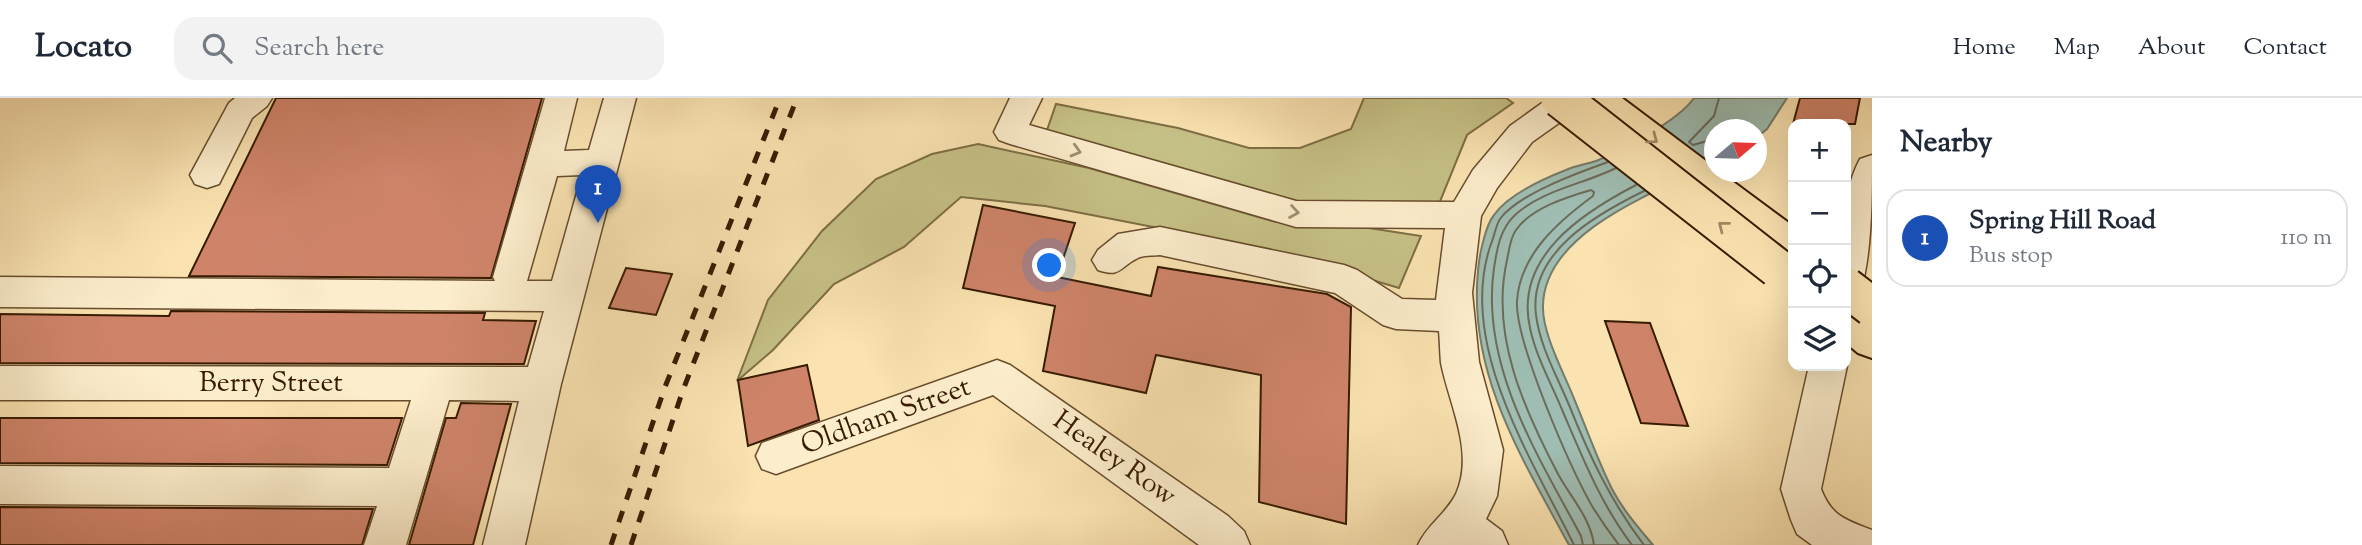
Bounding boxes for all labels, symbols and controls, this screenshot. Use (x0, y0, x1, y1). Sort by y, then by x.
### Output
search box (174, 17, 664, 80)
text: Locato (35, 24, 132, 72)
icon: search (198, 29, 236, 67)
text: Search here (254, 30, 384, 67)
text: Home (1953, 31, 2016, 65)
text: Map (2054, 31, 2100, 65)
text: About (2138, 31, 2205, 65)
text: Contact (2243, 31, 2327, 65)
north arrow (1704, 119, 1767, 182)
map controls (1788, 119, 1851, 371)
button: + (1788, 119, 1851, 182)
text: Nearby (1900, 122, 1992, 165)
one-way arrow (1646, 131, 1658, 144)
one-way arrow (1069, 143, 1081, 157)
pin: 1 (575, 165, 621, 223)
button: − (1788, 182, 1851, 245)
text: Spring Hill Road (1969, 203, 2156, 240)
one-way arrow (1288, 204, 1300, 219)
one-way arrow (1719, 221, 1731, 234)
text: 1 (1921, 222, 1929, 255)
text: 110 m (2281, 222, 2332, 255)
text: Bus stop (1969, 240, 2053, 273)
button: locate (1788, 245, 1851, 308)
your location (1032, 248, 1066, 282)
button: layers (1788, 308, 1851, 371)
street label: Berry Street (199, 364, 343, 404)
street label: Oldham Street (796, 368, 977, 466)
street label: Healey Row (1044, 402, 1184, 516)

